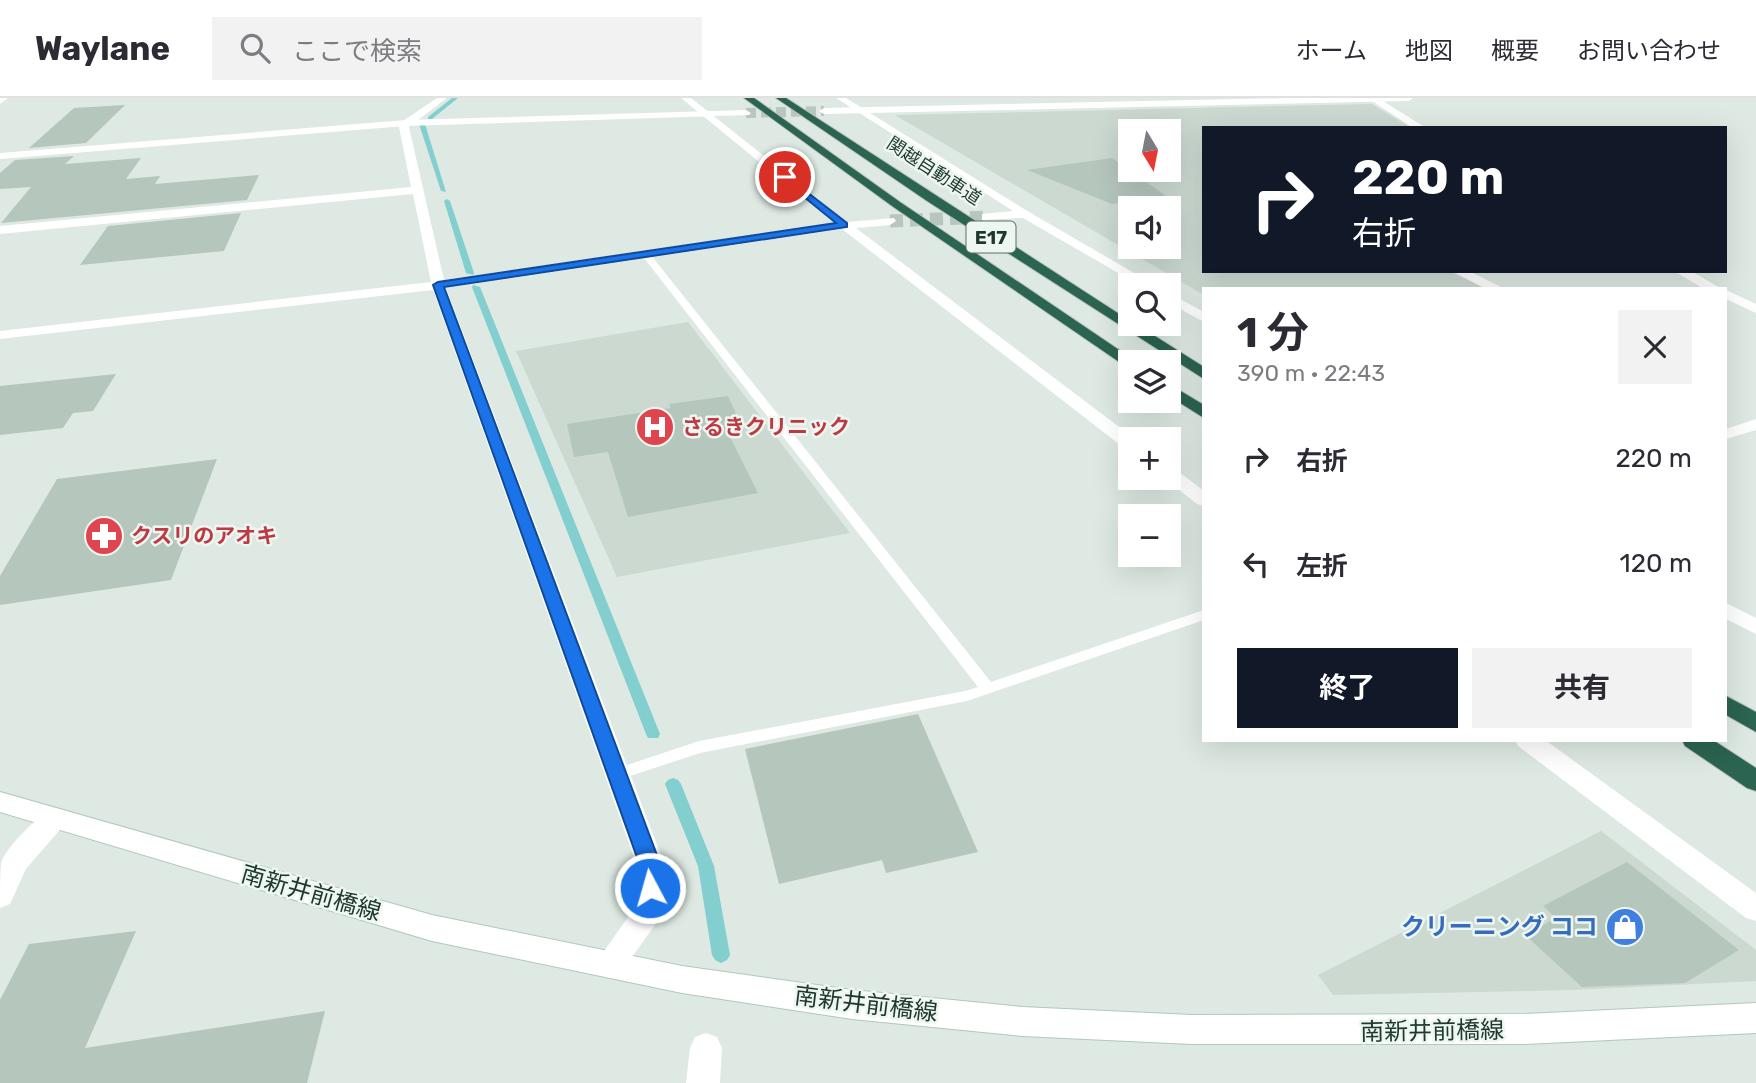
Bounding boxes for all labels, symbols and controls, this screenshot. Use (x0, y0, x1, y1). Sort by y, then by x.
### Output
search box (212, 17, 702, 80)
text: Waylane (35, 29, 170, 68)
icon: search (236, 29, 274, 67)
text: ここで検索 (292, 36, 422, 67)
text: ホーム (1296, 37, 1367, 65)
text: 地図 (1405, 37, 1453, 65)
text: 概要 (1491, 37, 1539, 65)
text: お問い合わせ (1577, 37, 1721, 65)
north arrow (1118, 119, 1181, 182)
map controls (1118, 119, 1181, 567)
street label: 関越自動車道 (883, 132, 985, 210)
pin (755, 147, 815, 207)
text: 220 m (1352, 148, 1504, 206)
icon: right (1237, 154, 1328, 245)
icon: arrive (766, 158, 804, 196)
button: sound (1118, 196, 1181, 259)
text: 右折 (1352, 214, 1416, 252)
road number: E17 (967, 222, 1016, 252)
button: search (1118, 273, 1181, 336)
text: 1 分 (1237, 308, 1309, 358)
button: close (1618, 310, 1692, 384)
button: layers (1118, 350, 1181, 413)
text: 390 m · 22:43 (1237, 359, 1385, 387)
hospital icon: さるきクリニック (634, 406, 676, 448)
place label: さるきクリニック (682, 414, 850, 439)
button: + (1118, 427, 1181, 490)
icon: right (1237, 440, 1275, 478)
text: 220 m (1615, 443, 1692, 474)
text: 右折 (1296, 446, 1348, 477)
button: − (1118, 504, 1181, 567)
pharmacy icon: クスリのアオキ (83, 515, 125, 557)
place label: クスリのアオキ (131, 523, 277, 548)
icon: left (1237, 545, 1275, 583)
text: 120 m (1620, 548, 1692, 579)
text: 左折 (1296, 551, 1348, 582)
button: 終了 (1237, 648, 1458, 728)
button: 共有 (1472, 648, 1692, 728)
position arrow (613, 851, 687, 925)
street label: 南新井前橋線 (238, 860, 384, 926)
shop icon: クリーニング ココ (1604, 906, 1646, 948)
place label: クリーニング ココ (1401, 913, 1598, 941)
street label: 南新井前橋線 (793, 981, 939, 1027)
street label: 南新井前橋線 (1360, 1016, 1504, 1046)

